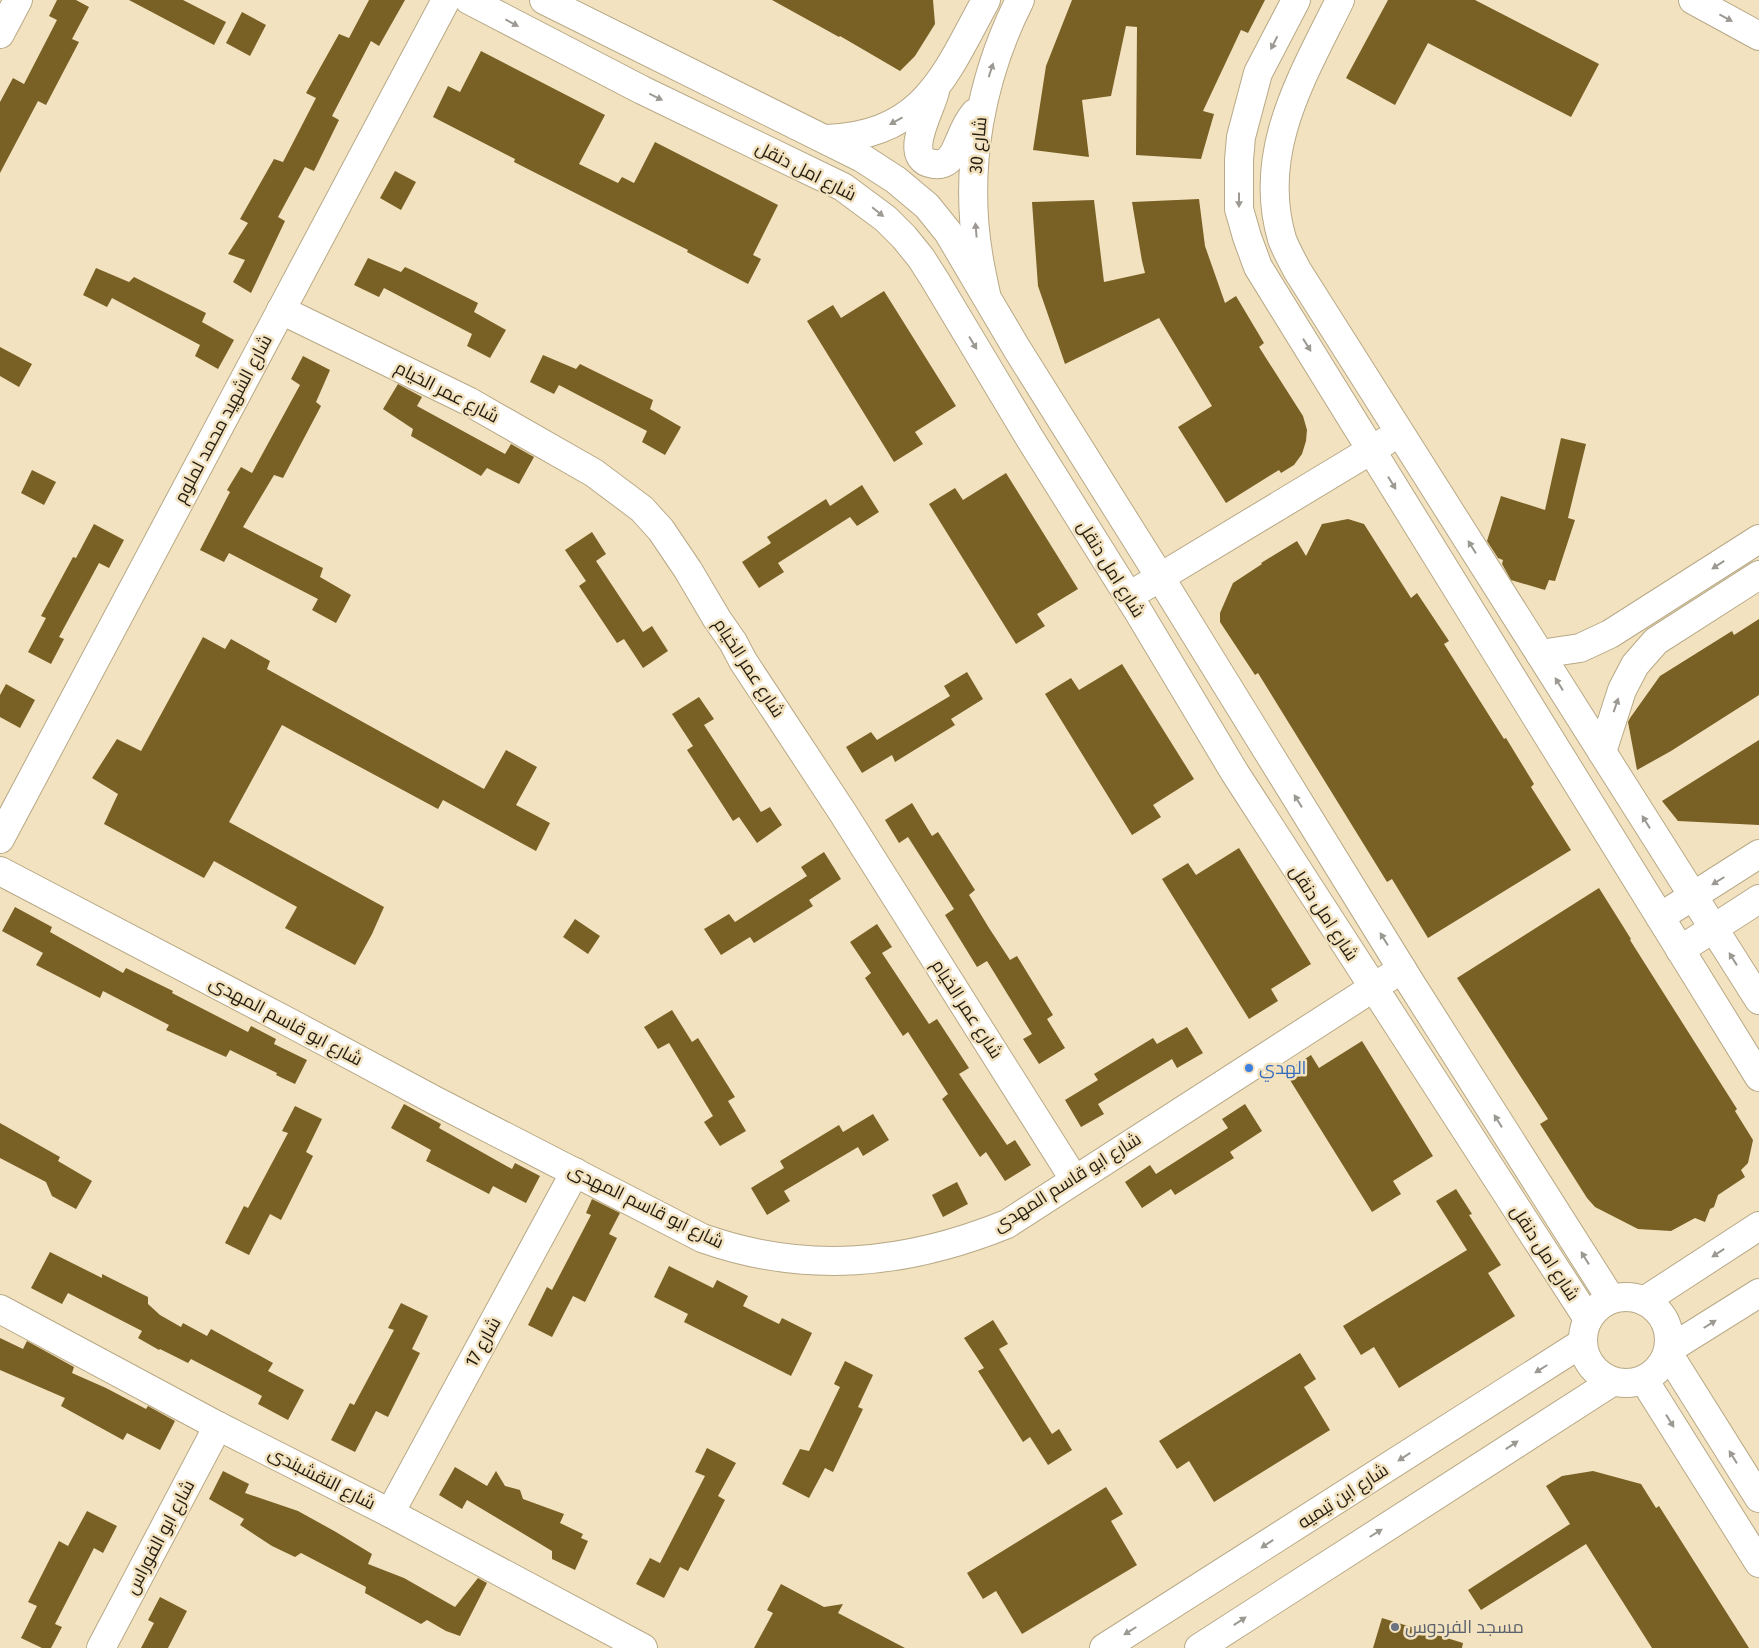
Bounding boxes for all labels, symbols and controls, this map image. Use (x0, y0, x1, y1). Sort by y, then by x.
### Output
one-way arrow (1719, 14, 1734, 22)
one-way arrow (505, 18, 519, 27)
one-way arrow (1270, 36, 1278, 51)
one-way arrow (988, 62, 995, 77)
one-way arrow (649, 93, 663, 101)
street label: شارع 30 (965, 116, 992, 174)
one-way arrow (889, 117, 902, 126)
street label: شارع امل دنقل (752, 136, 860, 207)
one-way arrow (1235, 192, 1243, 208)
one-way arrow (871, 207, 884, 218)
one-way arrow (972, 222, 980, 238)
street label: شارع الشهيد محمد لملوم (169, 331, 278, 508)
one-way arrow (968, 336, 977, 349)
one-way arrow (1302, 339, 1311, 352)
street label: شارع عمر الخيام (391, 356, 503, 429)
one-way arrow (1388, 477, 1397, 490)
street label: شارع امل دنقل (1072, 517, 1149, 622)
one-way arrow (1468, 540, 1477, 554)
one-way arrow (1711, 560, 1725, 570)
street label: شارع عمر الخيام (708, 614, 789, 722)
one-way arrow (1554, 678, 1564, 691)
one-way arrow (1613, 697, 1621, 712)
one-way arrow (1294, 794, 1303, 807)
one-way arrow (1641, 815, 1651, 828)
street label: شارع امل دنقل (1284, 861, 1363, 966)
one-way arrow (1711, 876, 1724, 885)
one-way arrow (1379, 932, 1388, 945)
one-way arrow (1728, 952, 1738, 966)
street label: شارع عمر الخيام (926, 955, 1007, 1063)
street label: شارع ابو قاسم المهدى (205, 971, 366, 1072)
place label: الهدي (1259, 1057, 1306, 1082)
marker: الهدي (1243, 1062, 1255, 1074)
one-way arrow (1493, 1114, 1503, 1128)
street label: شارع ابو قاسم المهدى (989, 1128, 1146, 1237)
street label: شارع ابو قاسم المهدى (564, 1159, 727, 1254)
street label: شارع امل دنقل (1505, 1201, 1584, 1306)
one-way arrow (1711, 1248, 1725, 1258)
one-way arrow (1580, 1252, 1590, 1265)
street label: شارع 17 (460, 1313, 506, 1371)
one-way arrow (1703, 1319, 1716, 1328)
one-way arrow (1534, 1365, 1547, 1374)
one-way arrow (1666, 1414, 1675, 1428)
one-way arrow (1506, 1440, 1519, 1450)
street label: شارع النقشبندى (264, 1442, 379, 1515)
one-way arrow (1728, 1450, 1738, 1463)
one-way arrow (1397, 1452, 1410, 1461)
street label: شارع ابن تيميه (1294, 1459, 1393, 1534)
street label: شارع ابو الفوراس (121, 1476, 200, 1598)
one-way arrow (1370, 1529, 1383, 1538)
one-way arrow (1260, 1539, 1273, 1549)
place label: مسجد الفردوس (1405, 1616, 1524, 1638)
one-way arrow (1233, 1617, 1246, 1626)
marker: مسجد الفردوس (1389, 1621, 1401, 1633)
one-way arrow (1123, 1627, 1136, 1636)

